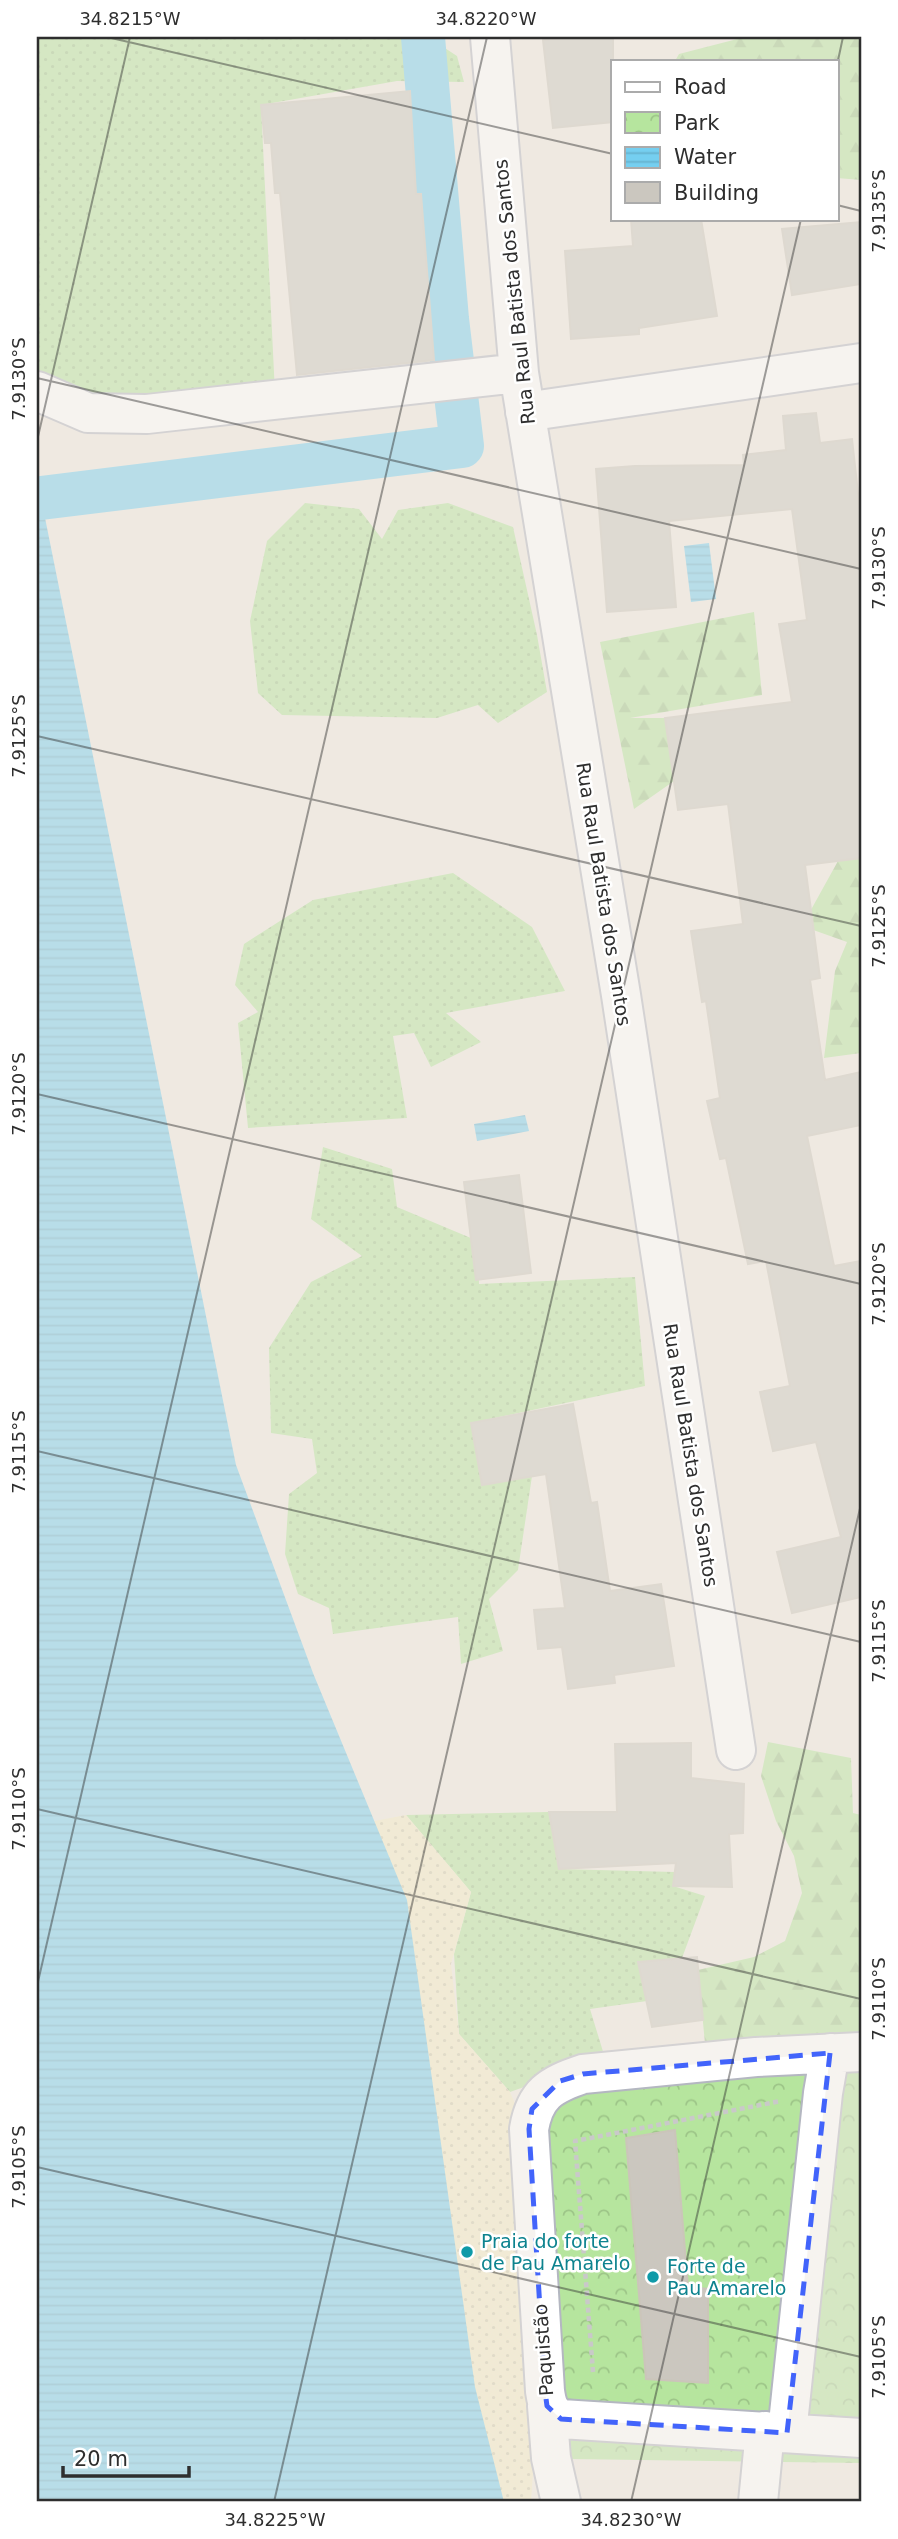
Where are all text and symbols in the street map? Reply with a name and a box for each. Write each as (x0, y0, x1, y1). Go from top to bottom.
text: 34.8215°W (79, 8, 181, 29)
text: 34.8220°W (435, 8, 537, 29)
legend (611, 60, 838, 220)
text: Road (674, 75, 727, 99)
text: Park (674, 111, 720, 135)
text: Water (674, 145, 736, 169)
street label: Rua Raul Batista dos Santos (489, 158, 539, 426)
text: 7.9135°S (868, 169, 889, 253)
text: Building (674, 181, 759, 205)
text: 7.9130°S (8, 337, 29, 421)
text: 7.9130°S (868, 526, 889, 610)
text: 7.9125°S (8, 694, 29, 778)
street label: Rua Raul Batista dos Santos (572, 761, 636, 1027)
text: 7.9125°S (868, 884, 889, 968)
text: 7.9120°S (8, 1052, 29, 1136)
text: 7.9120°S (868, 1242, 889, 1326)
street label: Rua Raul Batista dos Santos (659, 1322, 723, 1588)
text: 7.9115°S (8, 1410, 29, 1494)
text: 7.9115°S (868, 1599, 889, 1683)
text: 7.9110°S (8, 1767, 29, 1851)
text: 7.9110°S (868, 1957, 889, 2041)
text: 7.9105°S (8, 2125, 29, 2209)
place label: Praia do forte de Pau Amarelo (481, 2230, 630, 2274)
marker: Praia do forte de Pau Amarelo (459, 2244, 475, 2260)
place label: Forte de Pau Amarelo (667, 2255, 786, 2299)
marker: Forte de Pau Amarelo (645, 2269, 661, 2285)
street label: Paquistão (529, 2303, 557, 2397)
text: 7.9105°S (868, 2315, 889, 2399)
scale bar (63, 2434, 189, 2478)
text: 20 m (74, 2447, 128, 2471)
text: 34.8225°W (224, 2509, 326, 2530)
text: 34.8230°W (580, 2509, 682, 2530)

